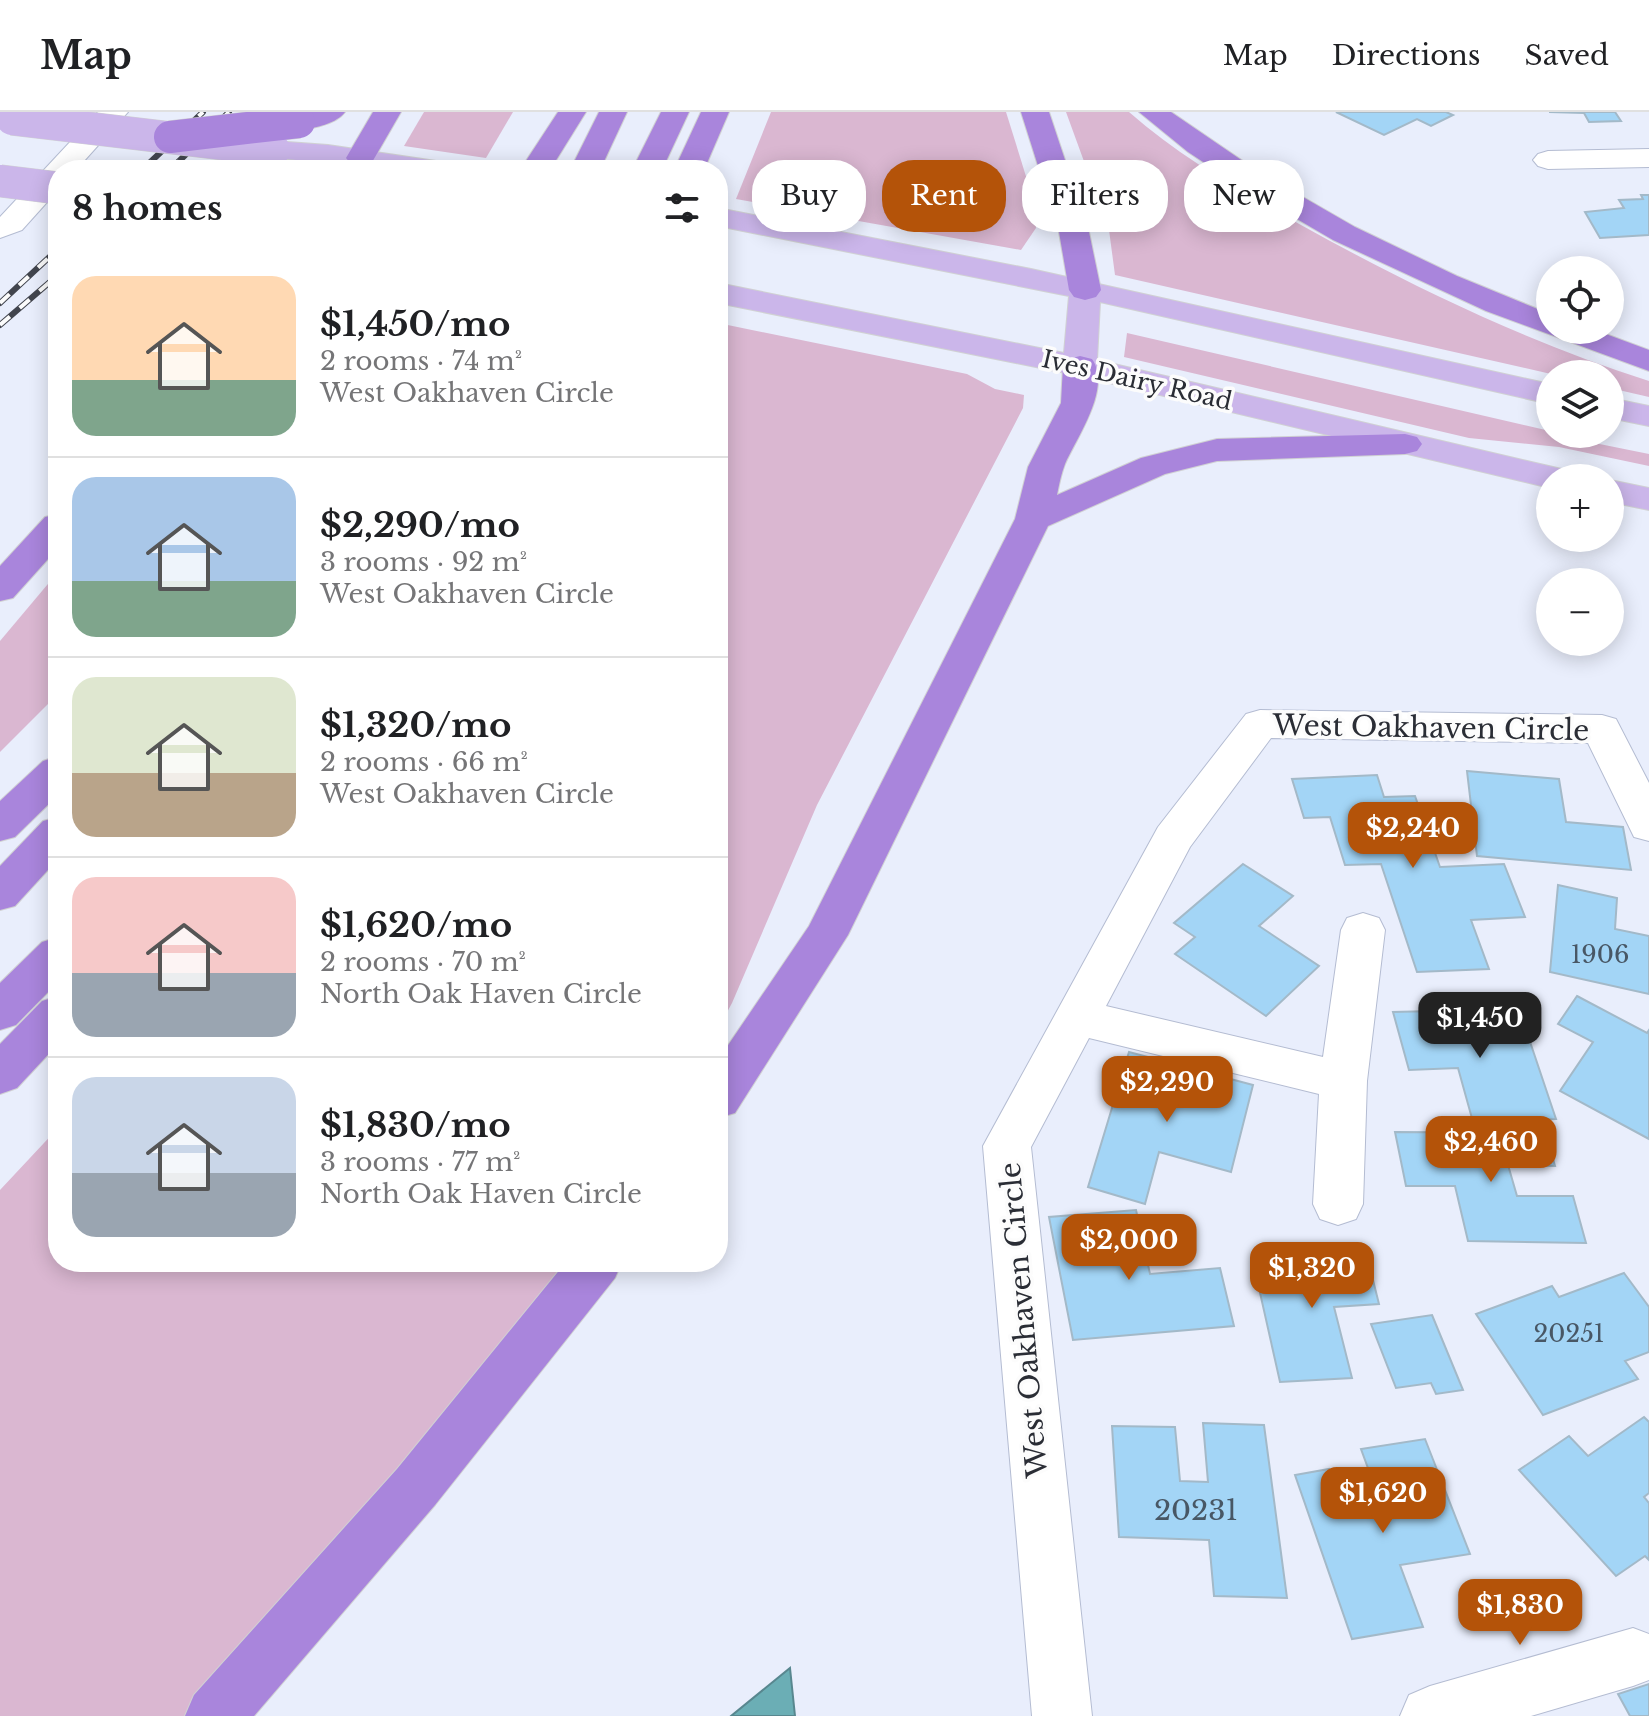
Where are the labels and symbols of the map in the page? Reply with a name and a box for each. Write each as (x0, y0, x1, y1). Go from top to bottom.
street label: Ives Dairy Road (1039, 344, 1235, 416)
street label: West Oakhaven Circle (1271, 708, 1590, 748)
pin: $2,240 (1348, 802, 1478, 870)
house number: 1906 (1571, 940, 1629, 969)
pin: $1,450 (1415, 992, 1545, 1060)
pin: $2,290 (1102, 1056, 1232, 1124)
pin: $2,460 (1426, 1116, 1556, 1184)
street label: West Oakhaven Circle (993, 1161, 1055, 1480)
pin: $2,000 (1064, 1214, 1194, 1282)
pin: $1,320 (1247, 1242, 1377, 1310)
house number: 20251 (1533, 1319, 1605, 1348)
pin: $1,620 (1318, 1467, 1448, 1535)
house number: 20231 (1154, 1493, 1238, 1528)
pin: $1,830 (1455, 1579, 1585, 1647)

